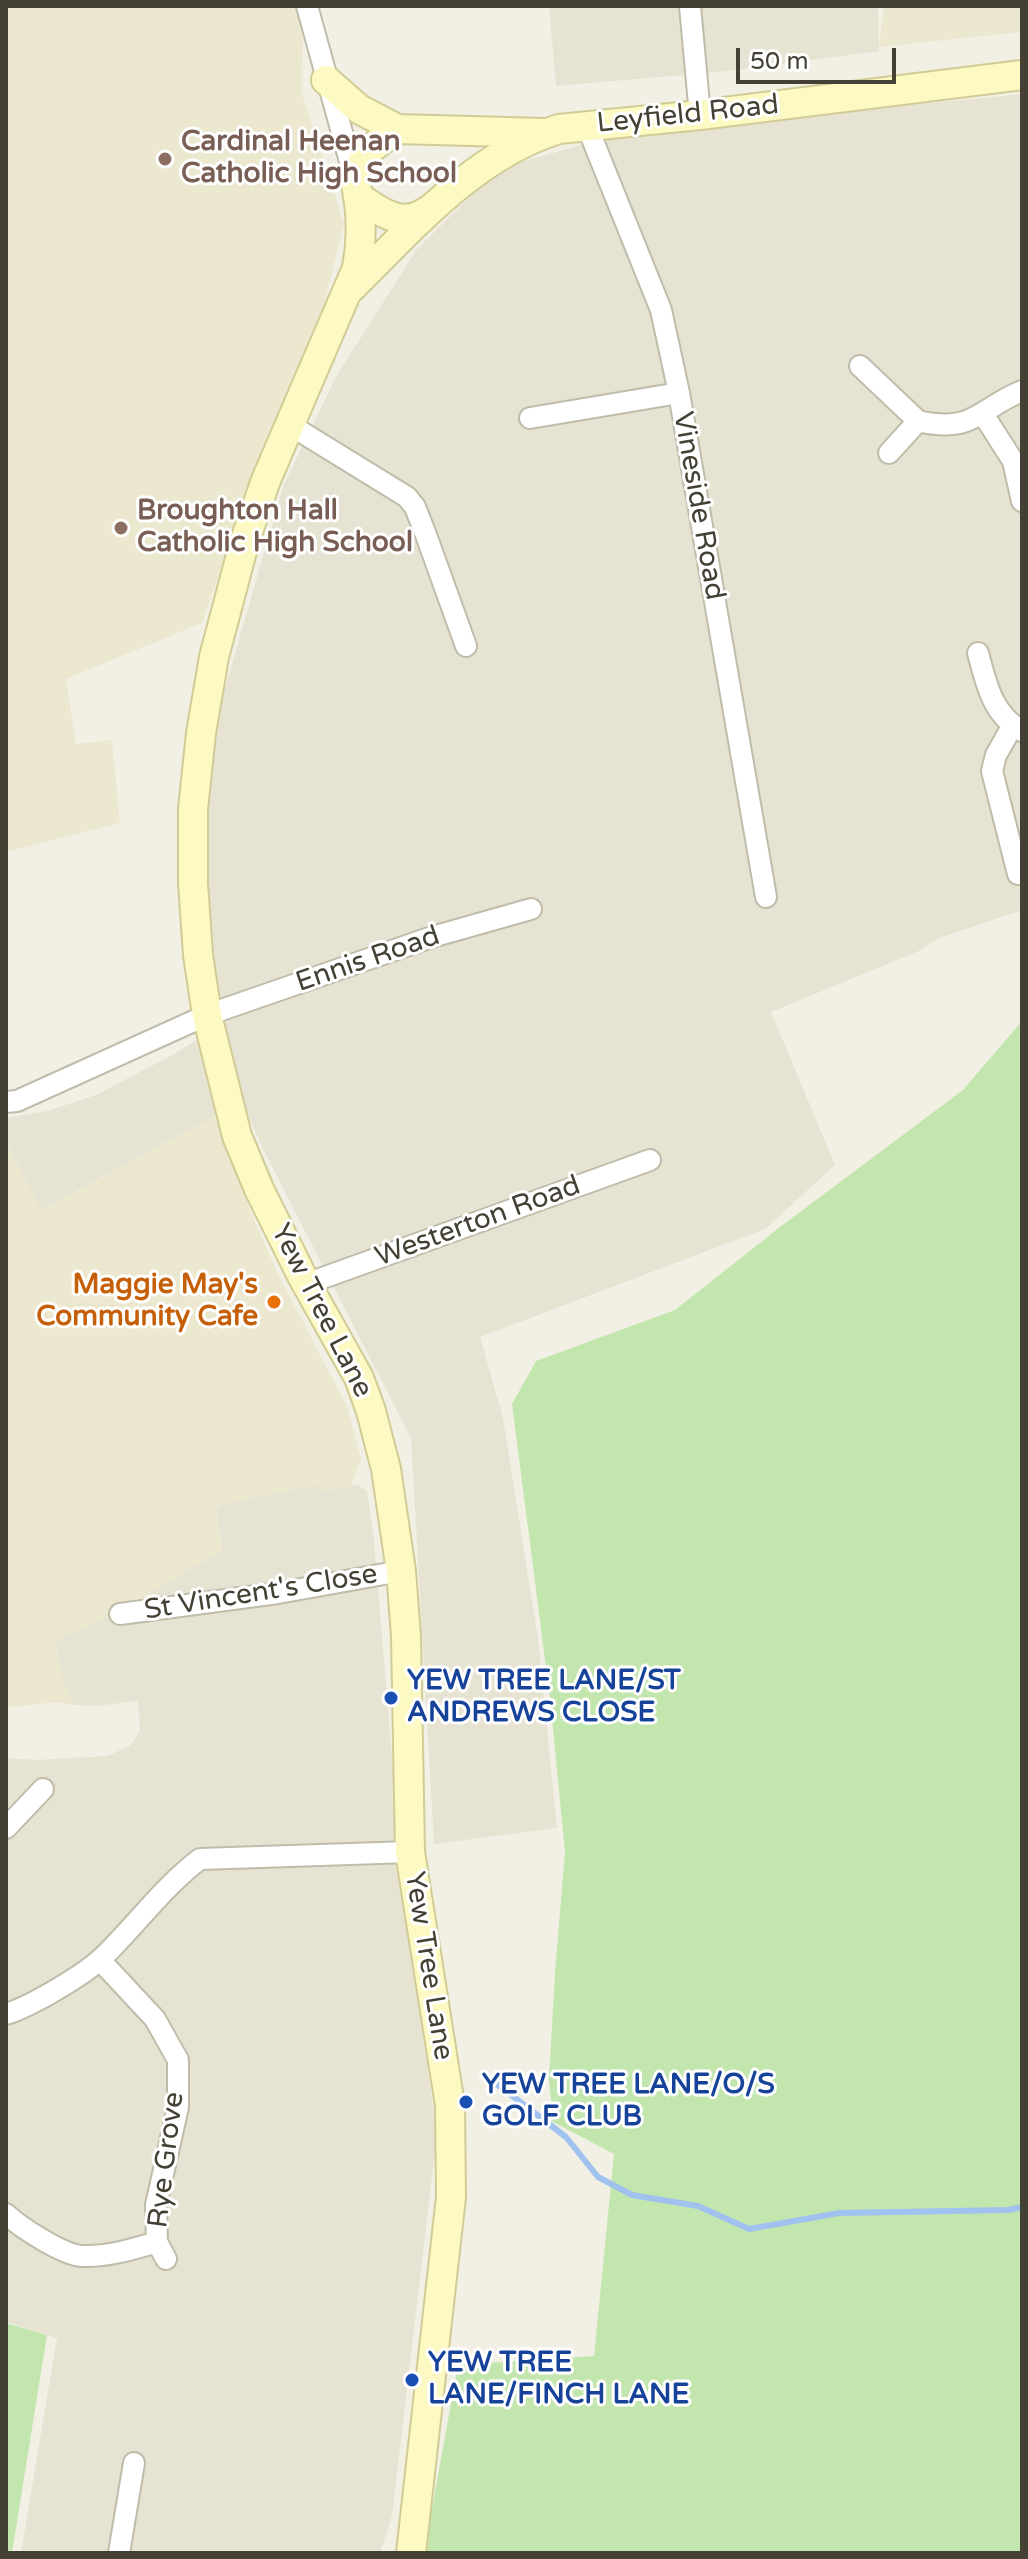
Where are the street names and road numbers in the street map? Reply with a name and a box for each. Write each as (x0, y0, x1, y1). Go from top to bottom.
street label: Leyfield Road (595, 89, 781, 141)
street label: Vineside Road (665, 409, 731, 603)
street label: Ennis Road (292, 920, 444, 1000)
street label: Westerton Road (371, 1169, 585, 1275)
street label: Yew Tree Lane (263, 1219, 379, 1403)
street label: St Vincent's Close (142, 1558, 380, 1628)
street label: Yew Tree Lane (397, 1869, 459, 2063)
street label: Rye Grove (142, 2090, 192, 2230)

